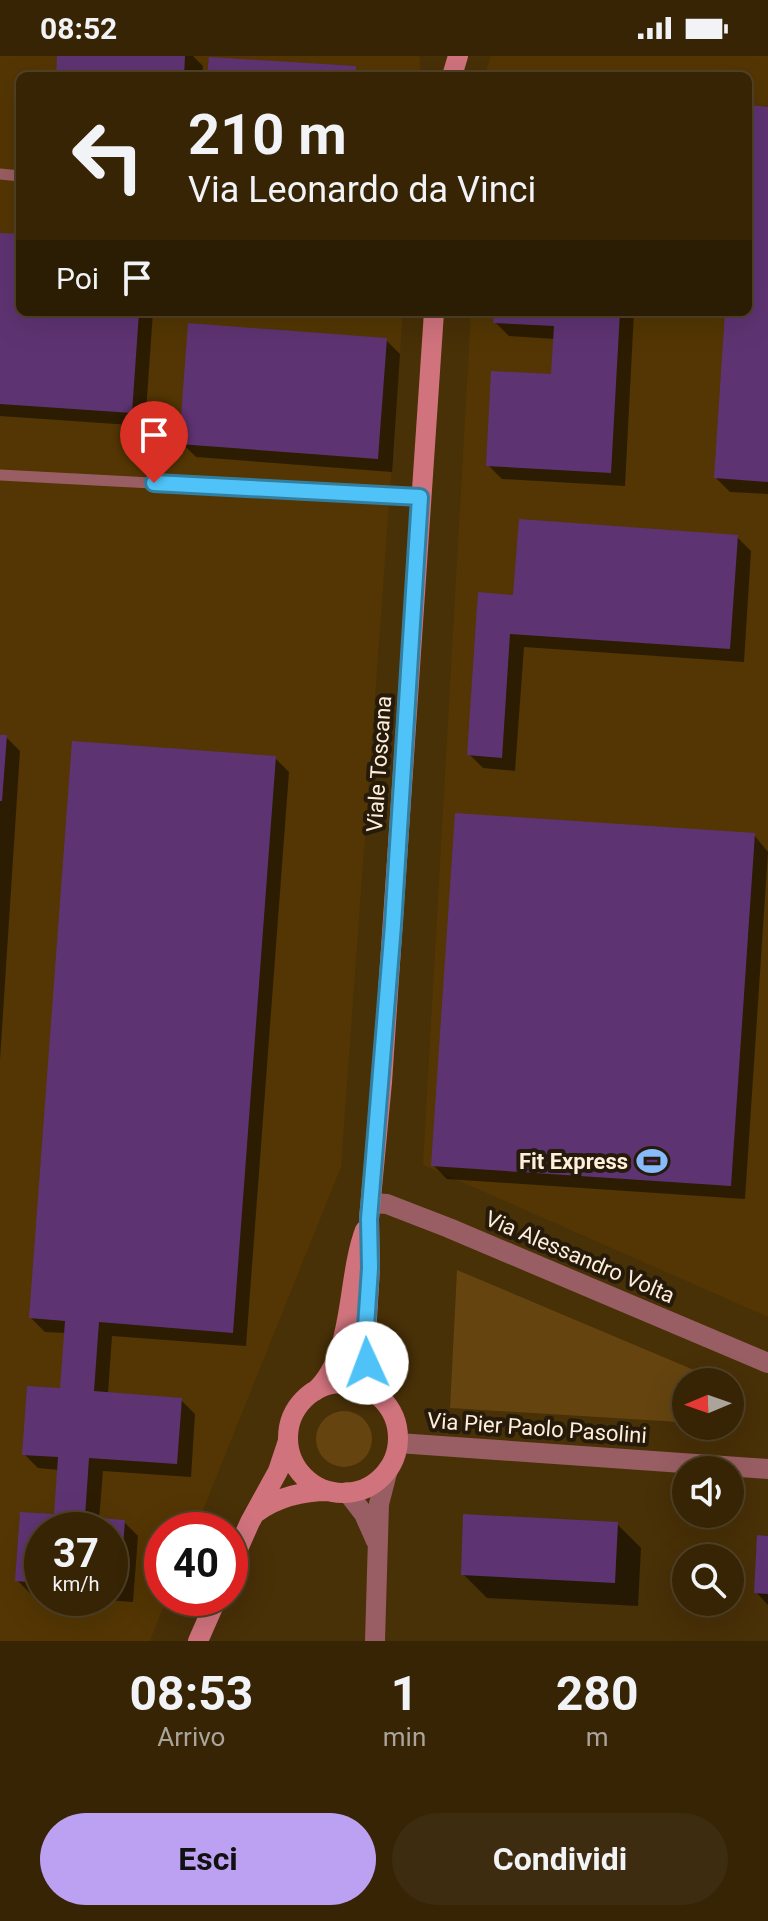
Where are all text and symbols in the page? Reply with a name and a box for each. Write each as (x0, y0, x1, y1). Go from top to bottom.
text: 08:52 (40, 11, 117, 46)
text: 210 m (188, 102, 347, 168)
icon: left (56, 104, 160, 208)
text: Via Leonardo da Vinci (188, 169, 536, 211)
icon: arrive (115, 256, 159, 300)
text: Poi (56, 261, 99, 296)
pin (120, 401, 188, 483)
icon: arrive (132, 413, 176, 457)
street label: Viale Toscana (362, 695, 396, 833)
sports icon: Fit Express (635, 1144, 669, 1178)
place label: Fit Express (519, 1149, 628, 1174)
street label: Via Alessandro Volta (482, 1206, 678, 1308)
position arrow (325, 1321, 409, 1405)
north arrow (672, 1368, 744, 1440)
map controls (672, 1368, 744, 1616)
street label: Via Pier Paolo Pasolini (426, 1408, 648, 1448)
button: sound (672, 1456, 744, 1528)
speed limit sign: 40 (144, 1512, 248, 1616)
text: 37 (53, 1530, 99, 1577)
button: search (672, 1544, 744, 1616)
text: km/h (53, 1572, 99, 1596)
text: 08:53 (130, 1665, 253, 1722)
text: 1 (391, 1665, 418, 1722)
text: 280 (556, 1665, 638, 1722)
text: Arrivo (157, 1722, 225, 1752)
text: min (383, 1722, 426, 1752)
text: m (586, 1722, 609, 1752)
button: Esci (40, 1813, 376, 1905)
button: Condividi (392, 1813, 728, 1905)

